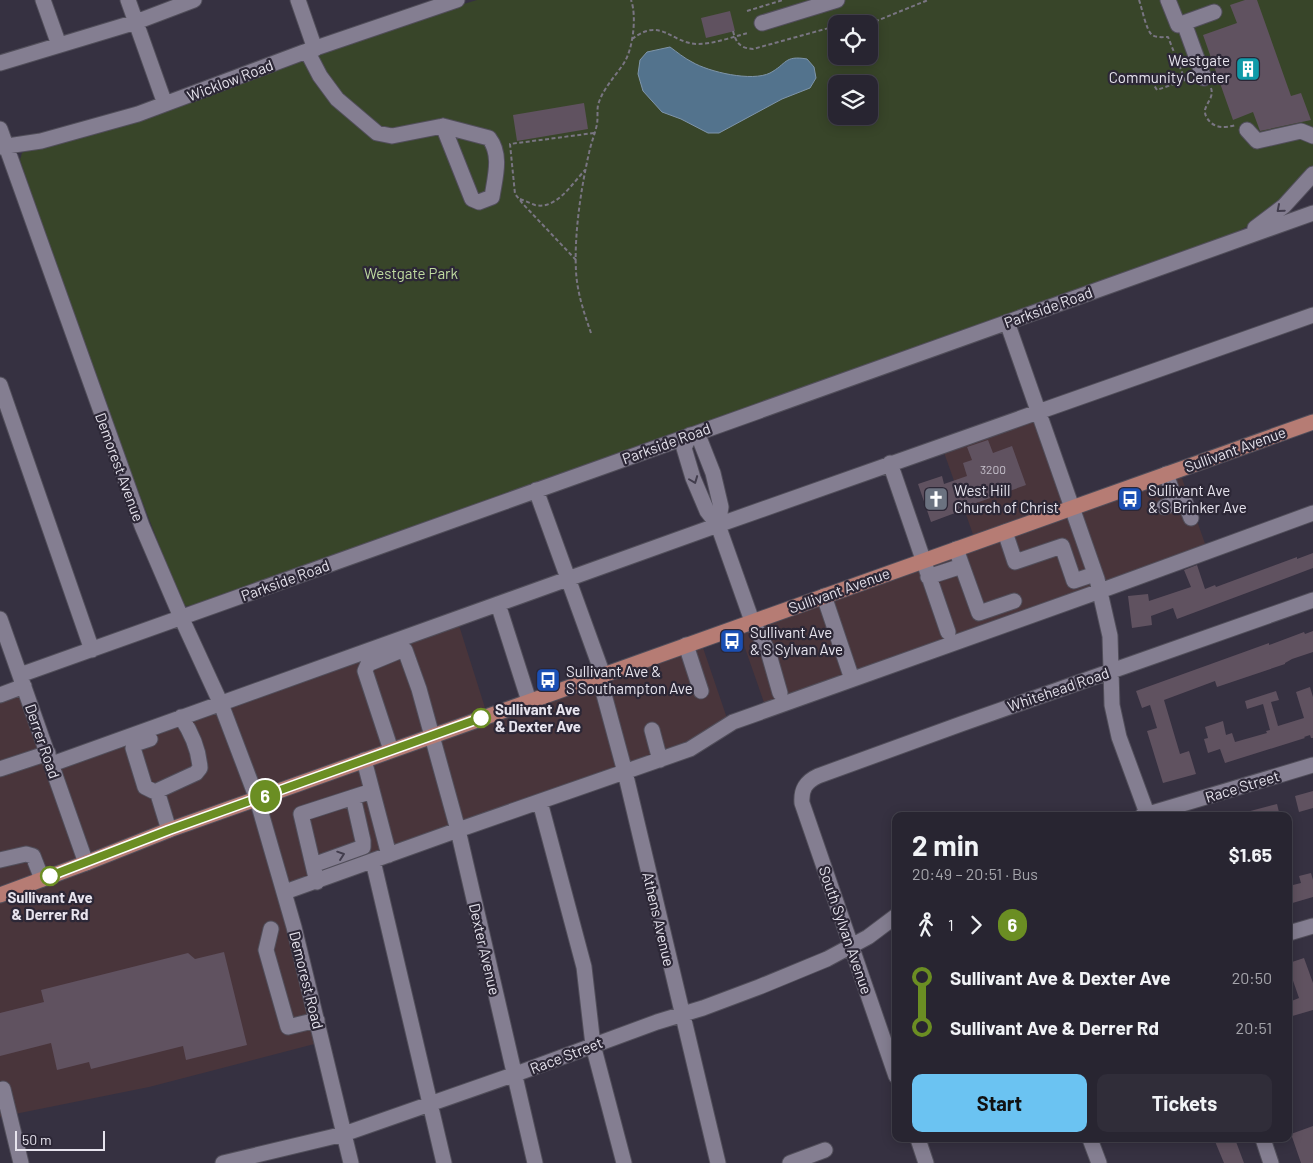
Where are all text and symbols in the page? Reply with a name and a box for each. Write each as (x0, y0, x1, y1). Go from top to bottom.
map controls (828, 15, 878, 125)
button: locate (828, 15, 878, 65)
place label: Westgate Community Center (1109, 51, 1231, 86)
street label: Wicklow Road (184, 55, 276, 105)
building icon: Westgate Community Center (1235, 56, 1261, 82)
button: layers (828, 75, 878, 125)
one-way arrow (1276, 204, 1285, 213)
park label: Westgate Park (364, 264, 459, 282)
street label: Parkside Road (1001, 283, 1095, 331)
street label: Demorest Avenue (92, 410, 148, 524)
street label: Parkside Road (619, 419, 713, 467)
street label: Sullivant Avenue (1182, 422, 1288, 476)
house number: 3200 (980, 462, 1006, 476)
one-way arrow (688, 475, 698, 484)
place label: West Hill Church of Christ (954, 481, 1059, 516)
place label: Sullivant Ave & S Brinker Ave (1148, 481, 1247, 516)
church icon: West Hill Church of Christ (923, 486, 949, 512)
bus stop icon: Sullivant Ave & S Brinker Ave (1117, 486, 1143, 512)
street label: Parkside Road (238, 556, 332, 604)
street label: Sullivant Avenue (786, 563, 892, 617)
place label: Sullivant Ave & S Sylvan Ave (750, 623, 843, 658)
bus stop icon: Sullivant Ave & S Sylvan Ave (719, 628, 745, 654)
place label: Sullivant Ave & S Southampton Ave (566, 662, 693, 697)
street label: Whitehead Road (1005, 663, 1111, 715)
bus stop icon: Sullivant Ave & S Southampton Ave (535, 667, 561, 693)
place label: Sullivant Ave & Dexter Ave (495, 700, 581, 735)
street label: Derrer Road (22, 701, 64, 781)
marker: Sullivant Ave & Dexter Ave (471, 708, 491, 728)
street label: Race Street (1203, 766, 1281, 806)
line badge: 6 (249, 780, 281, 812)
text: 6 (260, 785, 270, 807)
text: 2 min (912, 828, 979, 862)
text: $1.65 (1229, 843, 1272, 866)
one-way arrow (337, 851, 345, 861)
street label: South Sylvan Avenue (816, 864, 876, 996)
text: 20:49 – 20:51 · Bus (912, 864, 1038, 883)
marker: Sullivant Ave & Derrer Rd (40, 866, 60, 886)
street label: Athens Avenue (639, 870, 679, 968)
place label: Sullivant Ave & Derrer Rd (7, 888, 93, 923)
street label: Dexter Avenue (466, 901, 504, 997)
icon: walk (912, 911, 940, 939)
icon: forward (962, 911, 990, 939)
text: 6 (1008, 914, 1017, 936)
text: 1 (948, 915, 954, 934)
street label: Demorest Road (286, 929, 328, 1031)
text: Sullivant Ave & Dexter Ave (950, 966, 1171, 989)
text: 20:50 (1232, 968, 1272, 987)
text: Sullivant Ave & Derrer Rd (950, 1016, 1159, 1039)
text: 20:51 (1236, 1018, 1272, 1037)
street label: Race Street (527, 1033, 605, 1077)
button: Start (912, 1074, 1087, 1132)
button: Tickets (1097, 1074, 1272, 1132)
scale bar (15, 1128, 105, 1151)
text: 50 m (22, 1131, 51, 1148)

